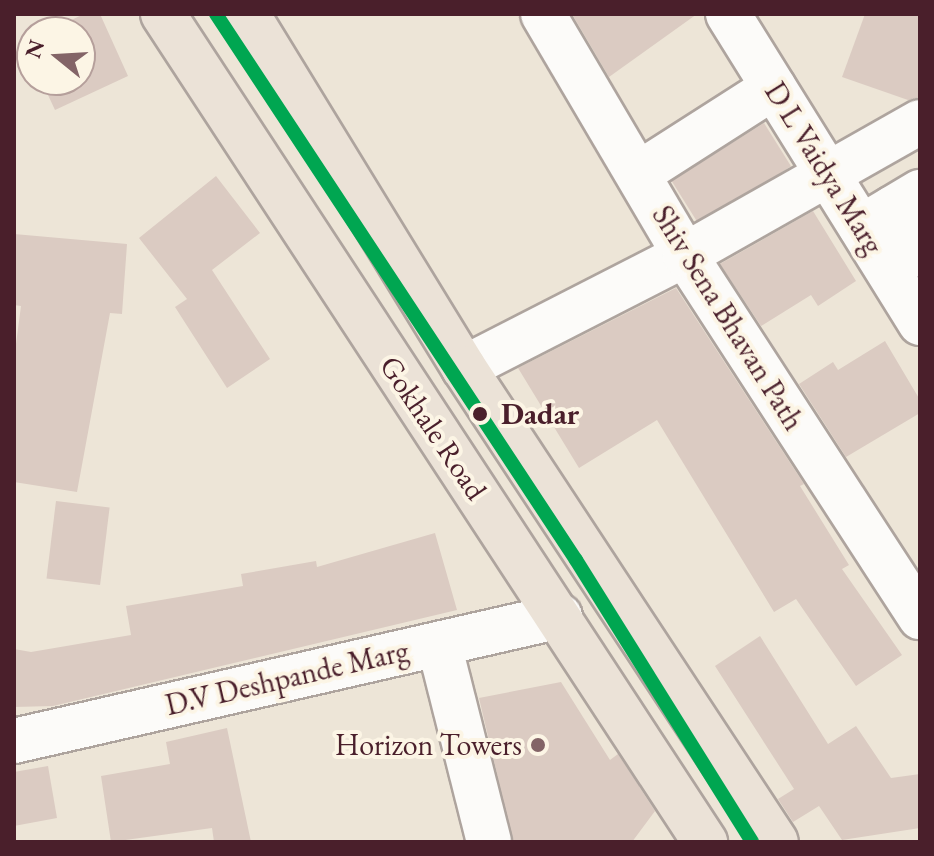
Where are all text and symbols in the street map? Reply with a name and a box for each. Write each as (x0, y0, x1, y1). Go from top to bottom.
north arrow (16, 16, 96, 96)
text: N (18, 36, 51, 62)
street label: D L Vaidya Marg (757, 75, 891, 261)
street label: Shiv Sena Bhavan Path (644, 199, 812, 437)
street label: Gokhale Road (372, 349, 494, 507)
place label: Dadar (501, 396, 579, 432)
marker: Dadar (466, 400, 494, 428)
street label: D.V Deshpande Marg (162, 633, 412, 723)
place label: Horizon Towers (335, 727, 522, 763)
marker: Horizon Towers (529, 736, 547, 754)

